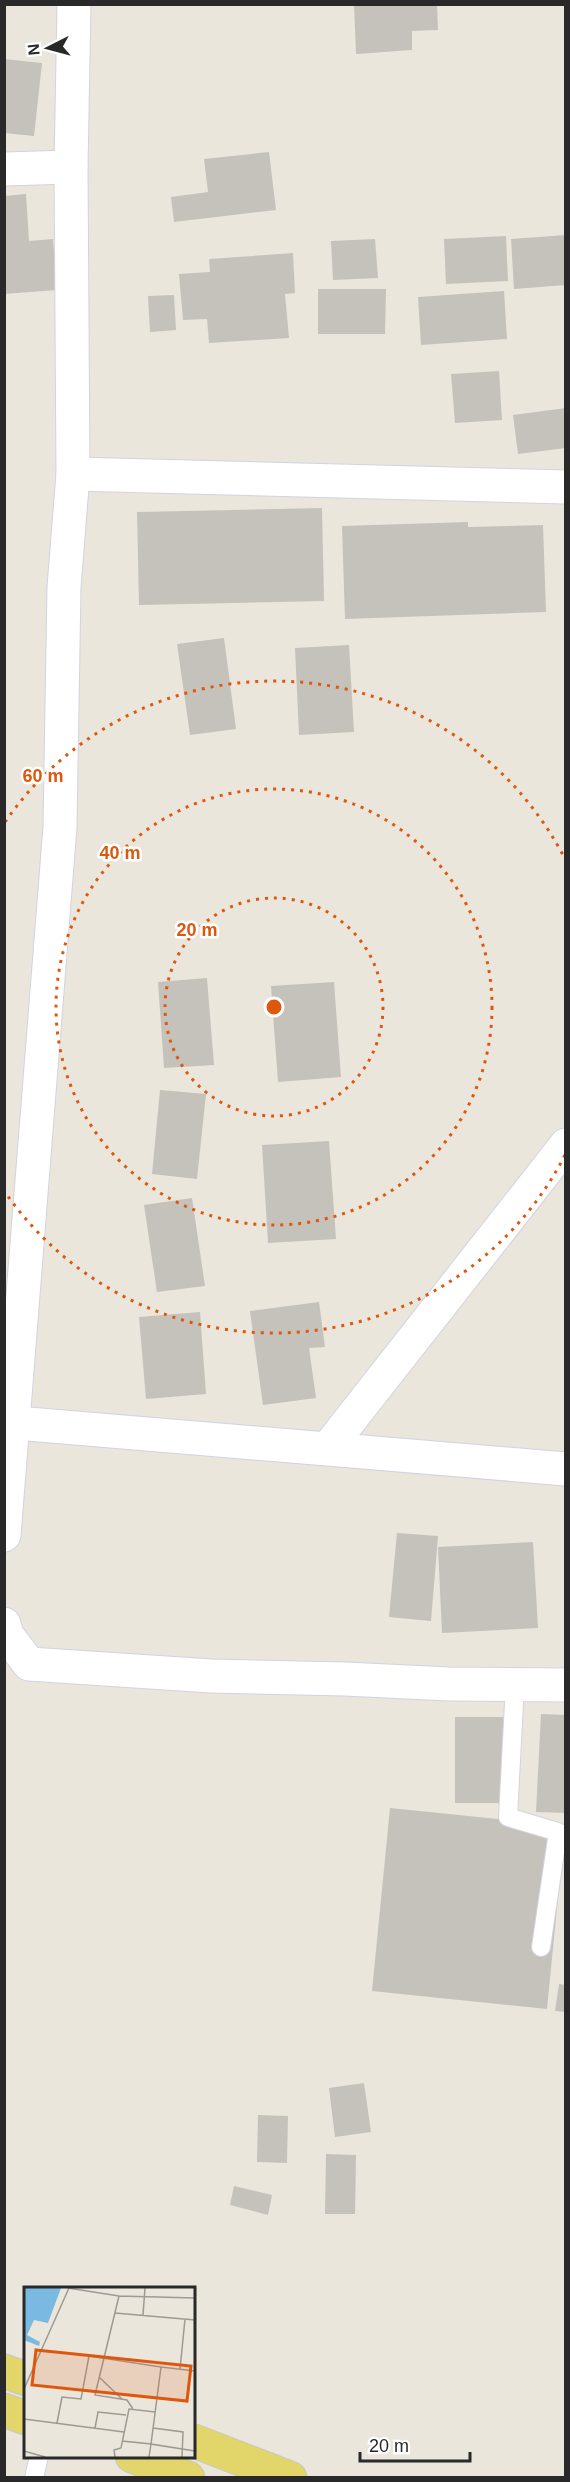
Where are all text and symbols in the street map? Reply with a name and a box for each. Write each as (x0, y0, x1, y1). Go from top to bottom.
north arrow (18, 18, 78, 78)
text: N (25, 43, 43, 56)
text: 60 m (22, 766, 64, 786)
text: 40 m (99, 843, 141, 863)
text: 20 m (176, 920, 218, 940)
centre of rings (264, 997, 284, 1017)
inset map (24, 2287, 195, 2458)
scale bar (360, 2425, 470, 2463)
text: 20 m (369, 2436, 409, 2456)

